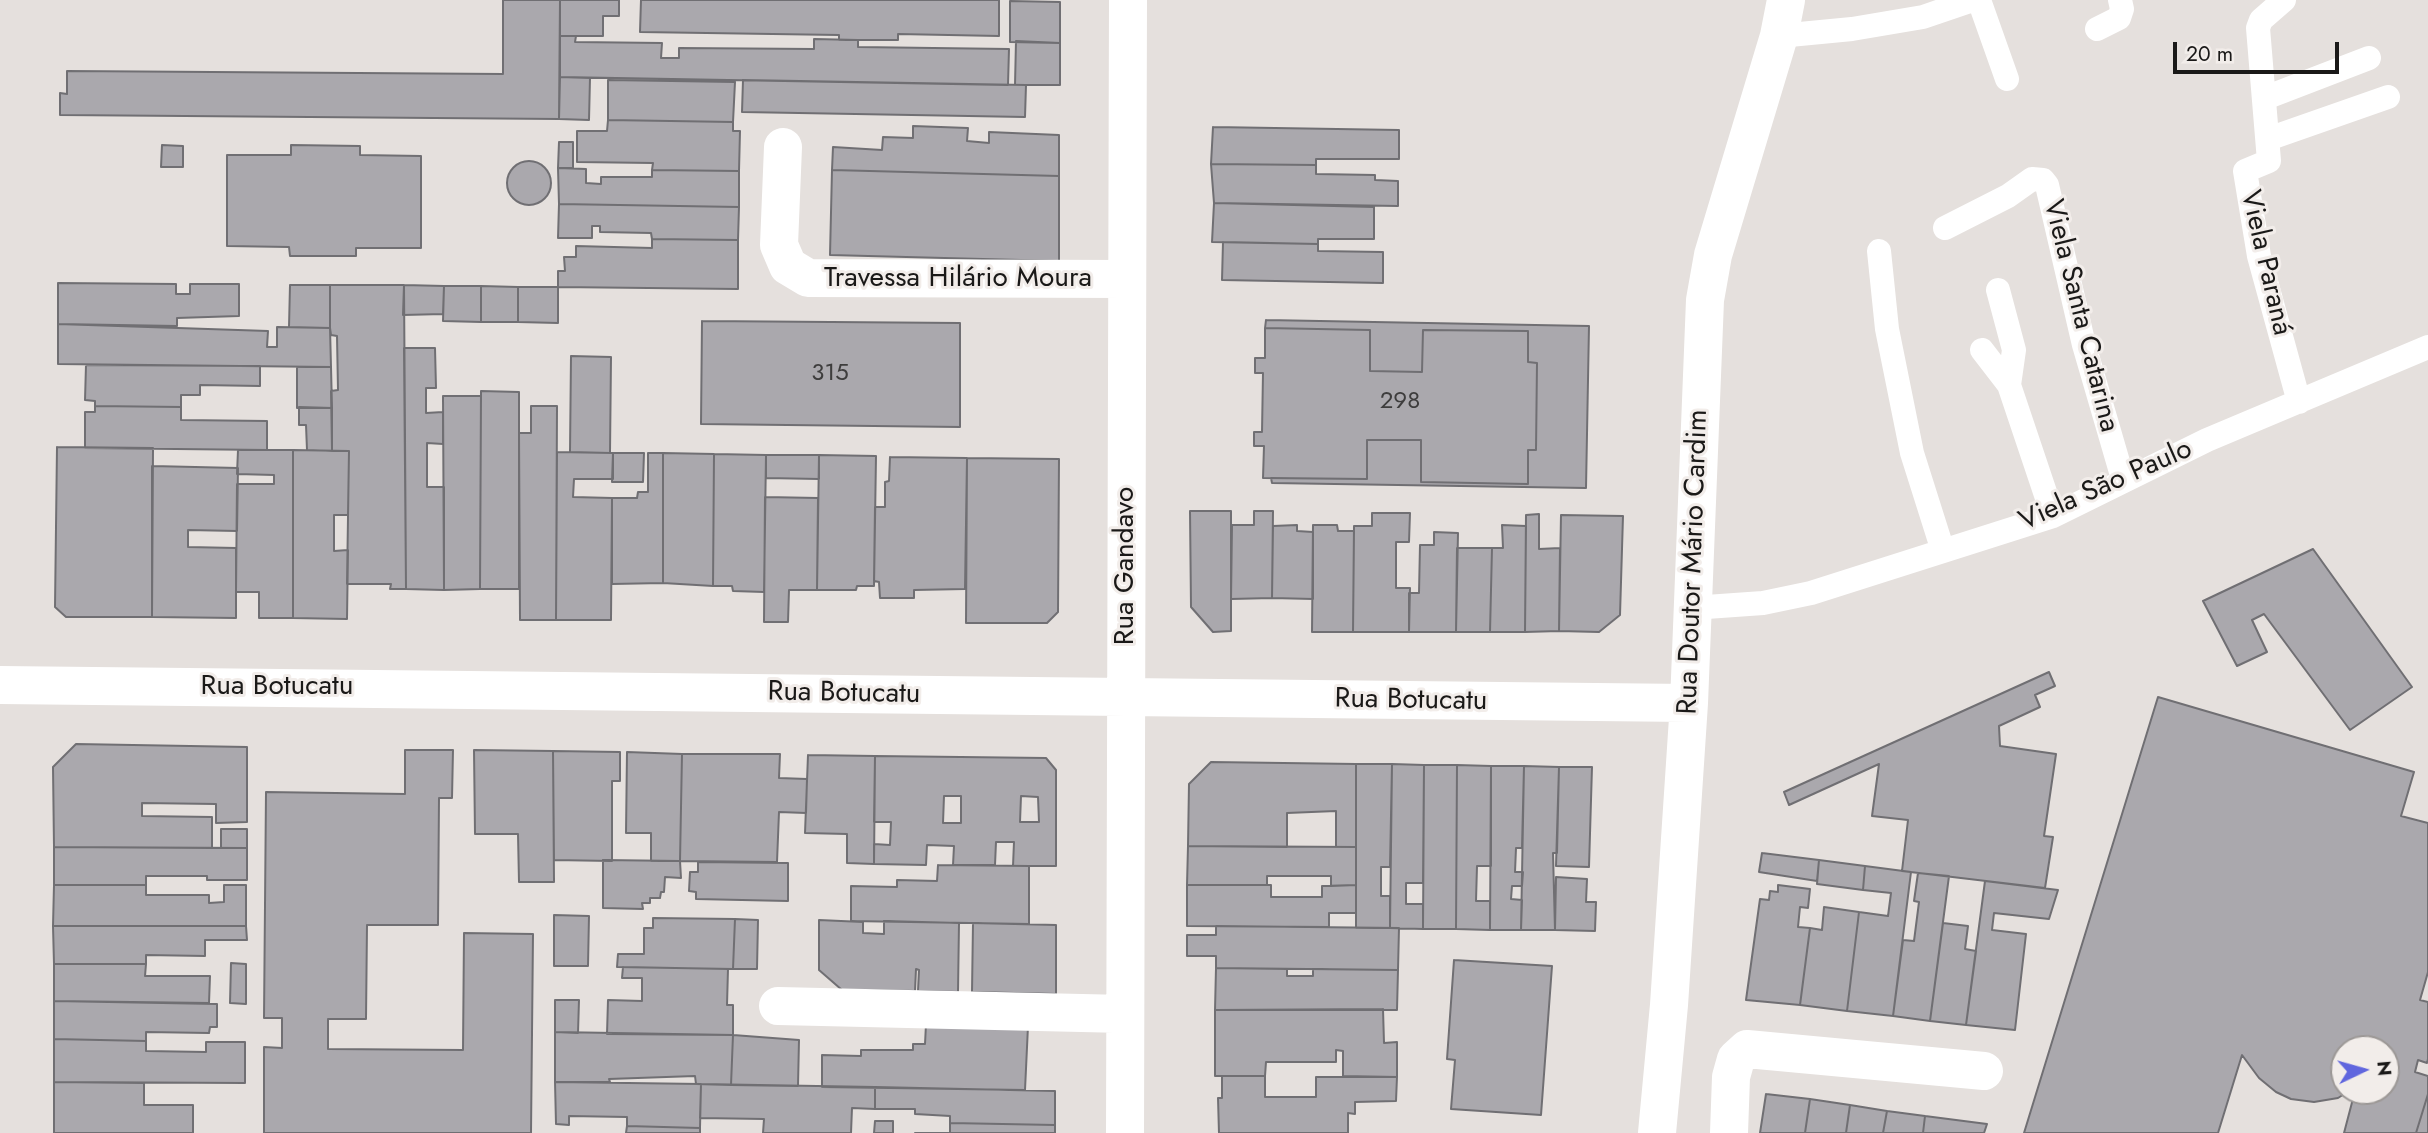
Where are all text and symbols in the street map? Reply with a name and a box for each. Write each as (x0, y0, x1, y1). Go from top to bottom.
scale bar (2176, 28, 2342, 72)
text: 20 m (2186, 39, 2233, 69)
street label: Viela Paraná (2232, 187, 2298, 339)
street label: Viela Santa Catarina (2035, 196, 2125, 436)
street label: Travessa Hilário Moura (824, 262, 1092, 296)
house number: 315 (811, 360, 849, 388)
house number: 298 (1380, 388, 1420, 416)
street label: Rua Doutor Mário Cardim (1672, 409, 1716, 715)
street label: Viela São Paulo (2014, 433, 2198, 539)
street label: Rua Gandavo (1109, 487, 1143, 645)
street label: Rua Botucatu (201, 670, 353, 704)
street label: Rua Botucatu (767, 676, 921, 712)
street label: Rua Botucatu (1334, 683, 1488, 719)
north arrow (2330, 1035, 2400, 1105)
text: N (2370, 1060, 2399, 1077)

